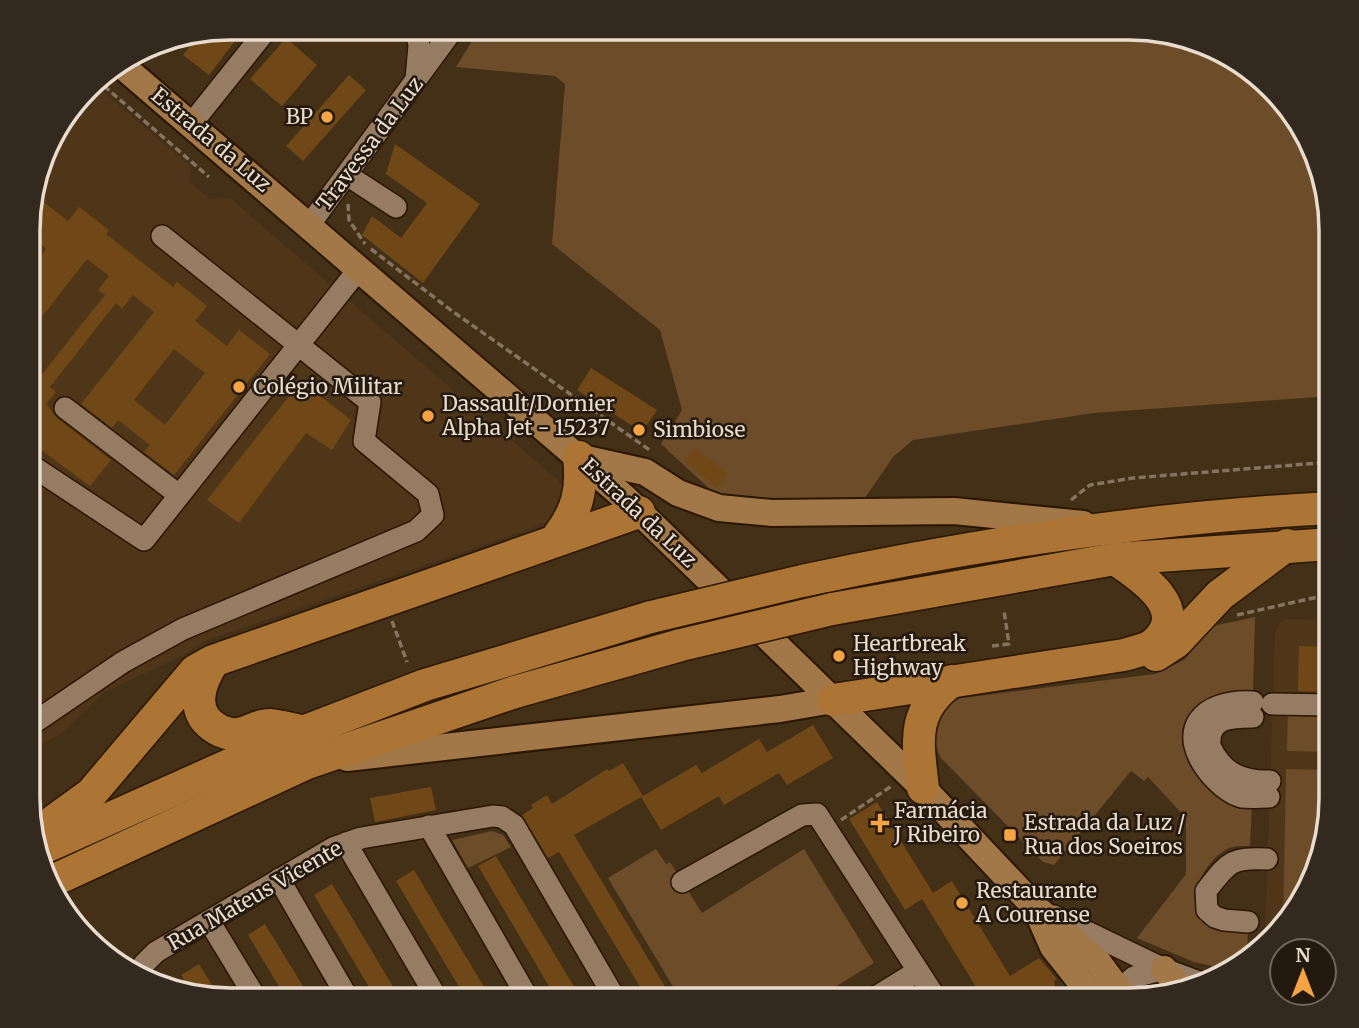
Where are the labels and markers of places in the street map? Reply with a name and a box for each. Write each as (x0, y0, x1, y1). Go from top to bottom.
place label: BP (286, 103, 313, 130)
marker: BP (319, 109, 335, 125)
place label: Colégio Militar (253, 373, 403, 400)
marker: Colégio Militar (231, 379, 247, 395)
place label: Dassault/Dornier Alpha Jet - 15237 (441, 390, 615, 441)
marker: Dassault/Dornier Alpha Jet - 15237 (420, 408, 436, 424)
place label: Simbiose (653, 416, 745, 443)
marker: Simbiose (631, 422, 647, 438)
place label: Heartbreak Highway (853, 630, 967, 681)
marker: Heartbreak Highway (831, 648, 847, 664)
place label: Farmácia J Ribeiro (893, 797, 987, 848)
place label: Estrada da Luz / Rua dos Soeiros (1024, 809, 1185, 860)
marker: Farmácia J Ribeiro (872, 815, 888, 831)
marker: Estrada da Luz / Rua dos Soeiros (1002, 827, 1018, 843)
place label: Restaurante A Courense (975, 877, 1097, 928)
marker: Restaurante A Courense (954, 895, 970, 911)

